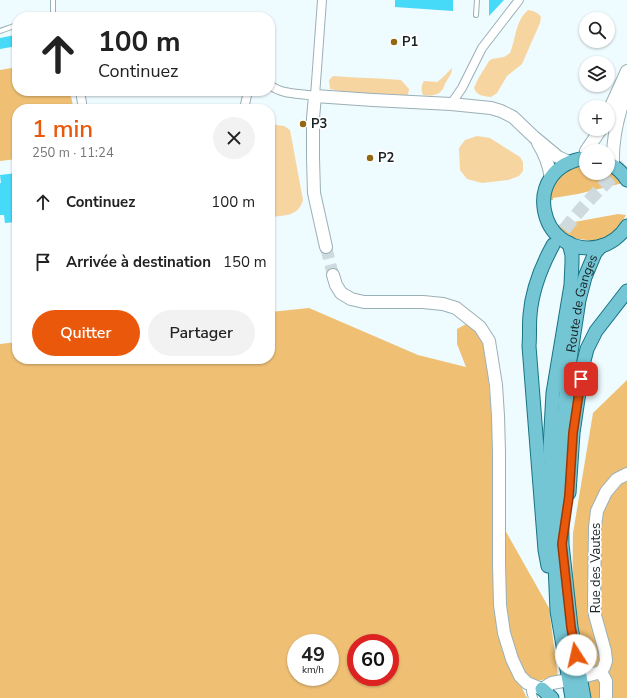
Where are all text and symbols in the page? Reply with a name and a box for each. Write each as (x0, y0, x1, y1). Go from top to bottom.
map controls (579, 12, 615, 180)
button: search (579, 12, 615, 48)
text: 100 m (98, 23, 181, 61)
icon: ahead (32, 28, 84, 80)
place label: P1 (402, 33, 418, 51)
marker: P1 (389, 37, 399, 47)
button: layers (579, 56, 615, 92)
text: Continuez (98, 59, 178, 83)
button: + (579, 100, 615, 136)
text: 1 min (32, 113, 93, 145)
place label: P3 (311, 115, 327, 133)
button: close (213, 117, 255, 159)
marker: P3 (298, 119, 308, 129)
text: 250 m · 11:24 (32, 144, 114, 162)
button: − (579, 144, 615, 180)
place label: P2 (378, 149, 394, 167)
marker: P2 (365, 153, 375, 163)
icon: ahead (32, 191, 54, 213)
text: Continuez (66, 192, 135, 212)
text: 100 m (211, 192, 255, 212)
icon: arrive (32, 251, 54, 273)
text: Arrivée à destination (66, 252, 211, 272)
text: 150 m (223, 252, 267, 272)
street label: Route de Ganges (562, 252, 602, 354)
button: Quitter (32, 310, 140, 356)
button: Partager (148, 310, 255, 356)
pin (564, 362, 598, 396)
icon: arrive (570, 368, 592, 390)
street label: Rue des Vautes (587, 523, 605, 613)
speed limit sign: 60 (347, 634, 399, 686)
position arrow (555, 634, 597, 676)
text: 49 (301, 641, 325, 668)
text: km/h (302, 663, 324, 677)

